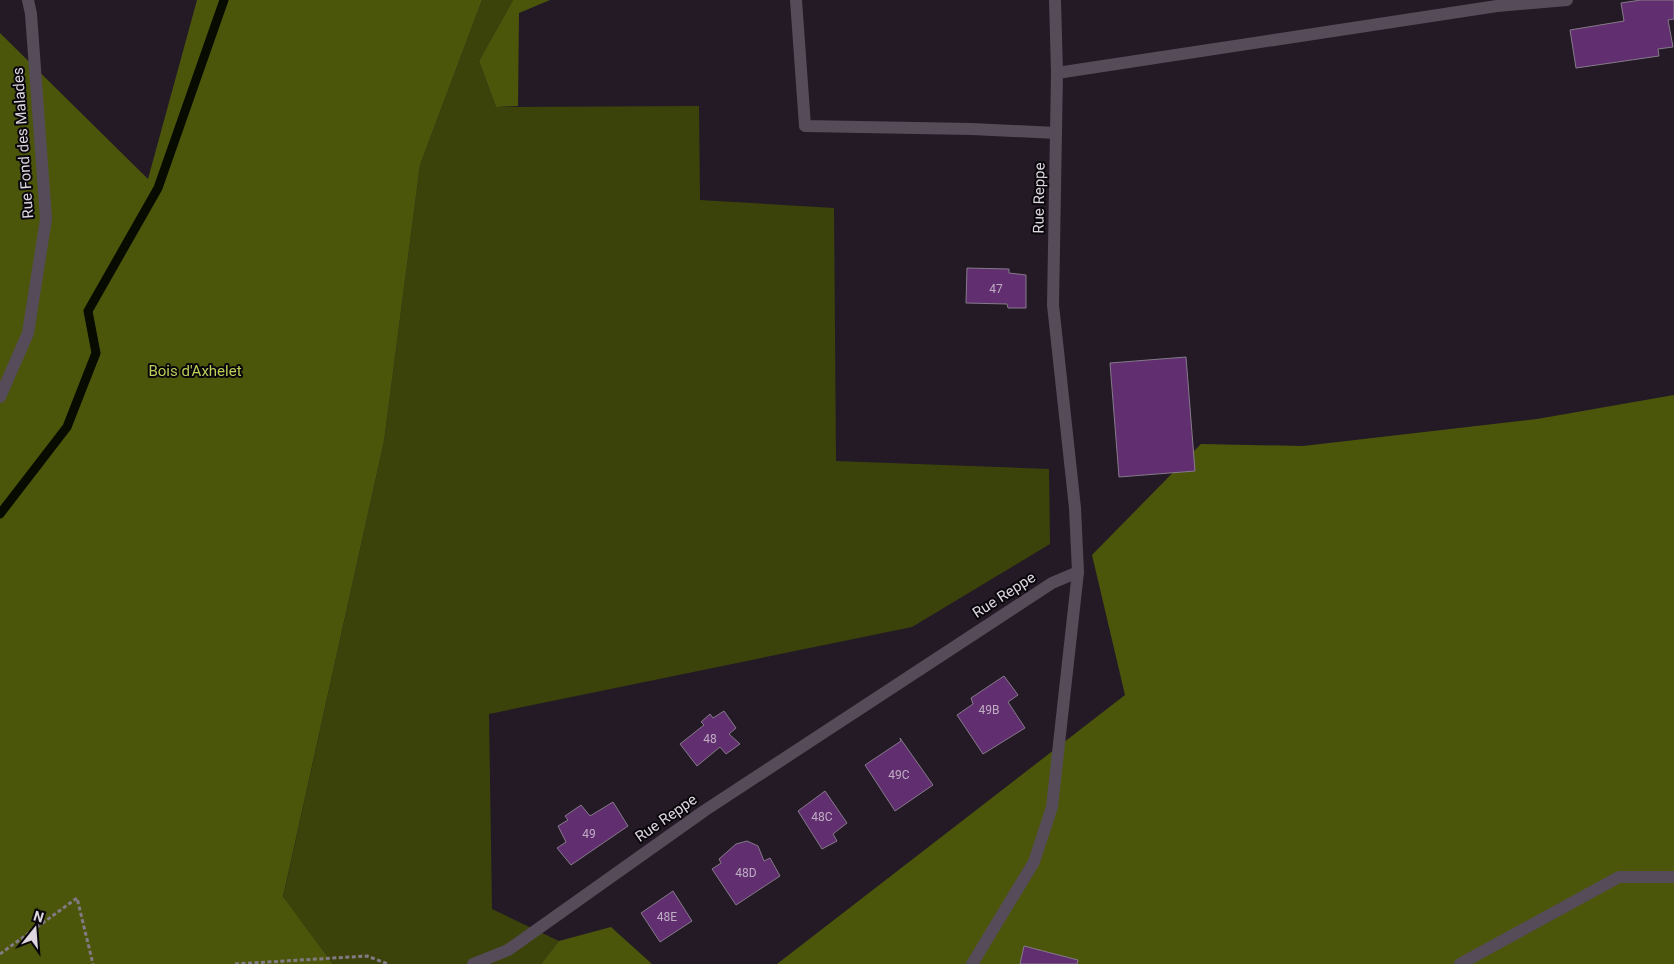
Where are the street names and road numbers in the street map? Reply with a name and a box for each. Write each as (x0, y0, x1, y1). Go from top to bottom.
street label: Rue Fond des Malades (9, 67, 37, 219)
street label: Rue Reppe (1029, 162, 1049, 234)
street label: Rue Reppe (969, 568, 1039, 622)
street label: Rue Reppe (632, 790, 700, 846)

